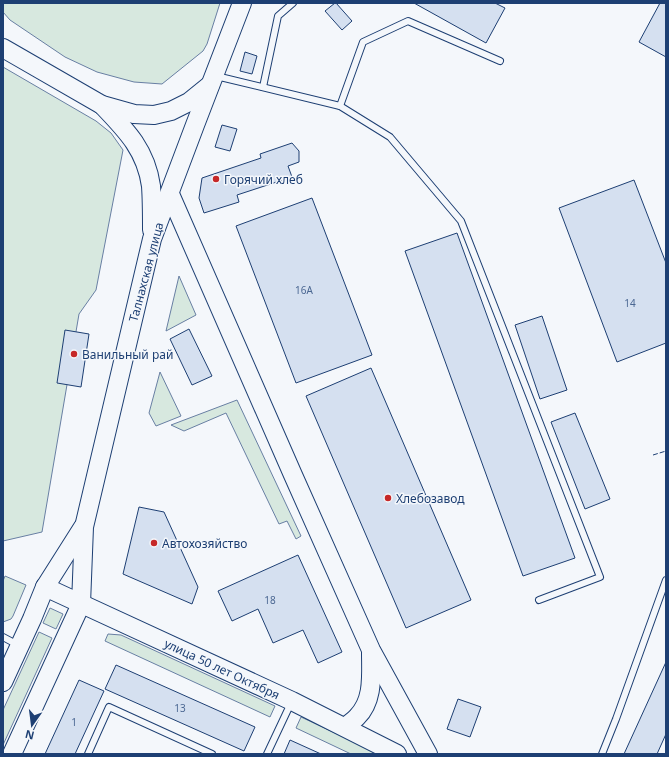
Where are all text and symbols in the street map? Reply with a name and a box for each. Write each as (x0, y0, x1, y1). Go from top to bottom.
place label: Горячий хлеб (224, 171, 303, 188)
marker: Горячий хлеб (211, 174, 221, 184)
street label: Талнахская улица (125, 220, 167, 324)
house number: 16А (295, 283, 314, 297)
house number: 14 (624, 296, 636, 310)
place label: Ванильный рай (82, 346, 173, 363)
marker: Ванильный рай (69, 349, 79, 359)
place label: Хлебозавод (396, 490, 465, 507)
marker: Хлебозавод (383, 493, 393, 503)
place label: Автохозяйство (162, 535, 247, 552)
marker: Автохозяйство (149, 538, 159, 548)
house number: 18 (264, 593, 276, 607)
street label: улица 50 лет Октября (162, 635, 282, 703)
house number: 13 (174, 701, 186, 715)
north arrow (12, 705, 52, 745)
house number: 1 (71, 715, 77, 729)
text: N (23, 727, 36, 744)

